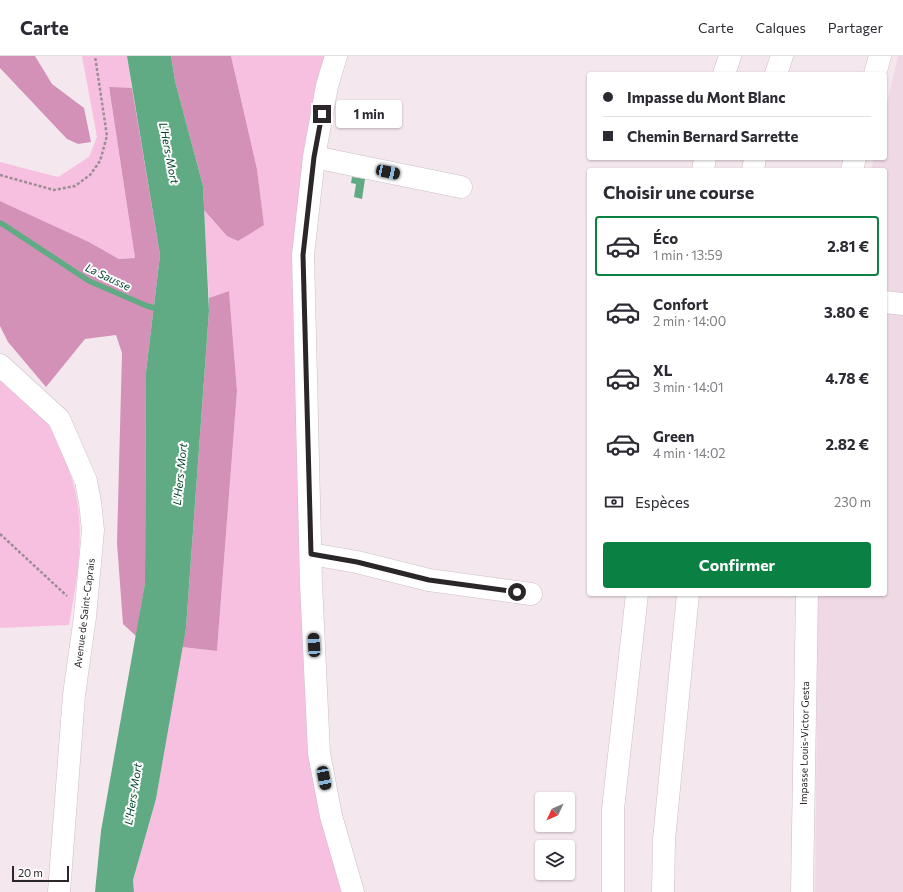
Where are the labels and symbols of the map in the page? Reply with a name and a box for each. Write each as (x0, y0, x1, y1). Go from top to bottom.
callout: 1 min (336, 100, 402, 128)
route end (313, 105, 331, 123)
water label: L'Hers-Mort (157, 121, 182, 185)
car (375, 164, 401, 180)
water label: La Sausse (84, 260, 133, 293)
water label: L'Hers-Mort (170, 442, 189, 506)
street label: Avenue de Saint-Caprais (71, 557, 97, 668)
route start (508, 583, 526, 601)
car (307, 633, 321, 657)
street label: Impasse Louis-Victor Gesta (797, 681, 811, 805)
water label: L'Hers-Mort (121, 762, 144, 826)
car (316, 765, 332, 791)
north arrow (535, 792, 575, 832)
scale bar (12, 864, 69, 883)

